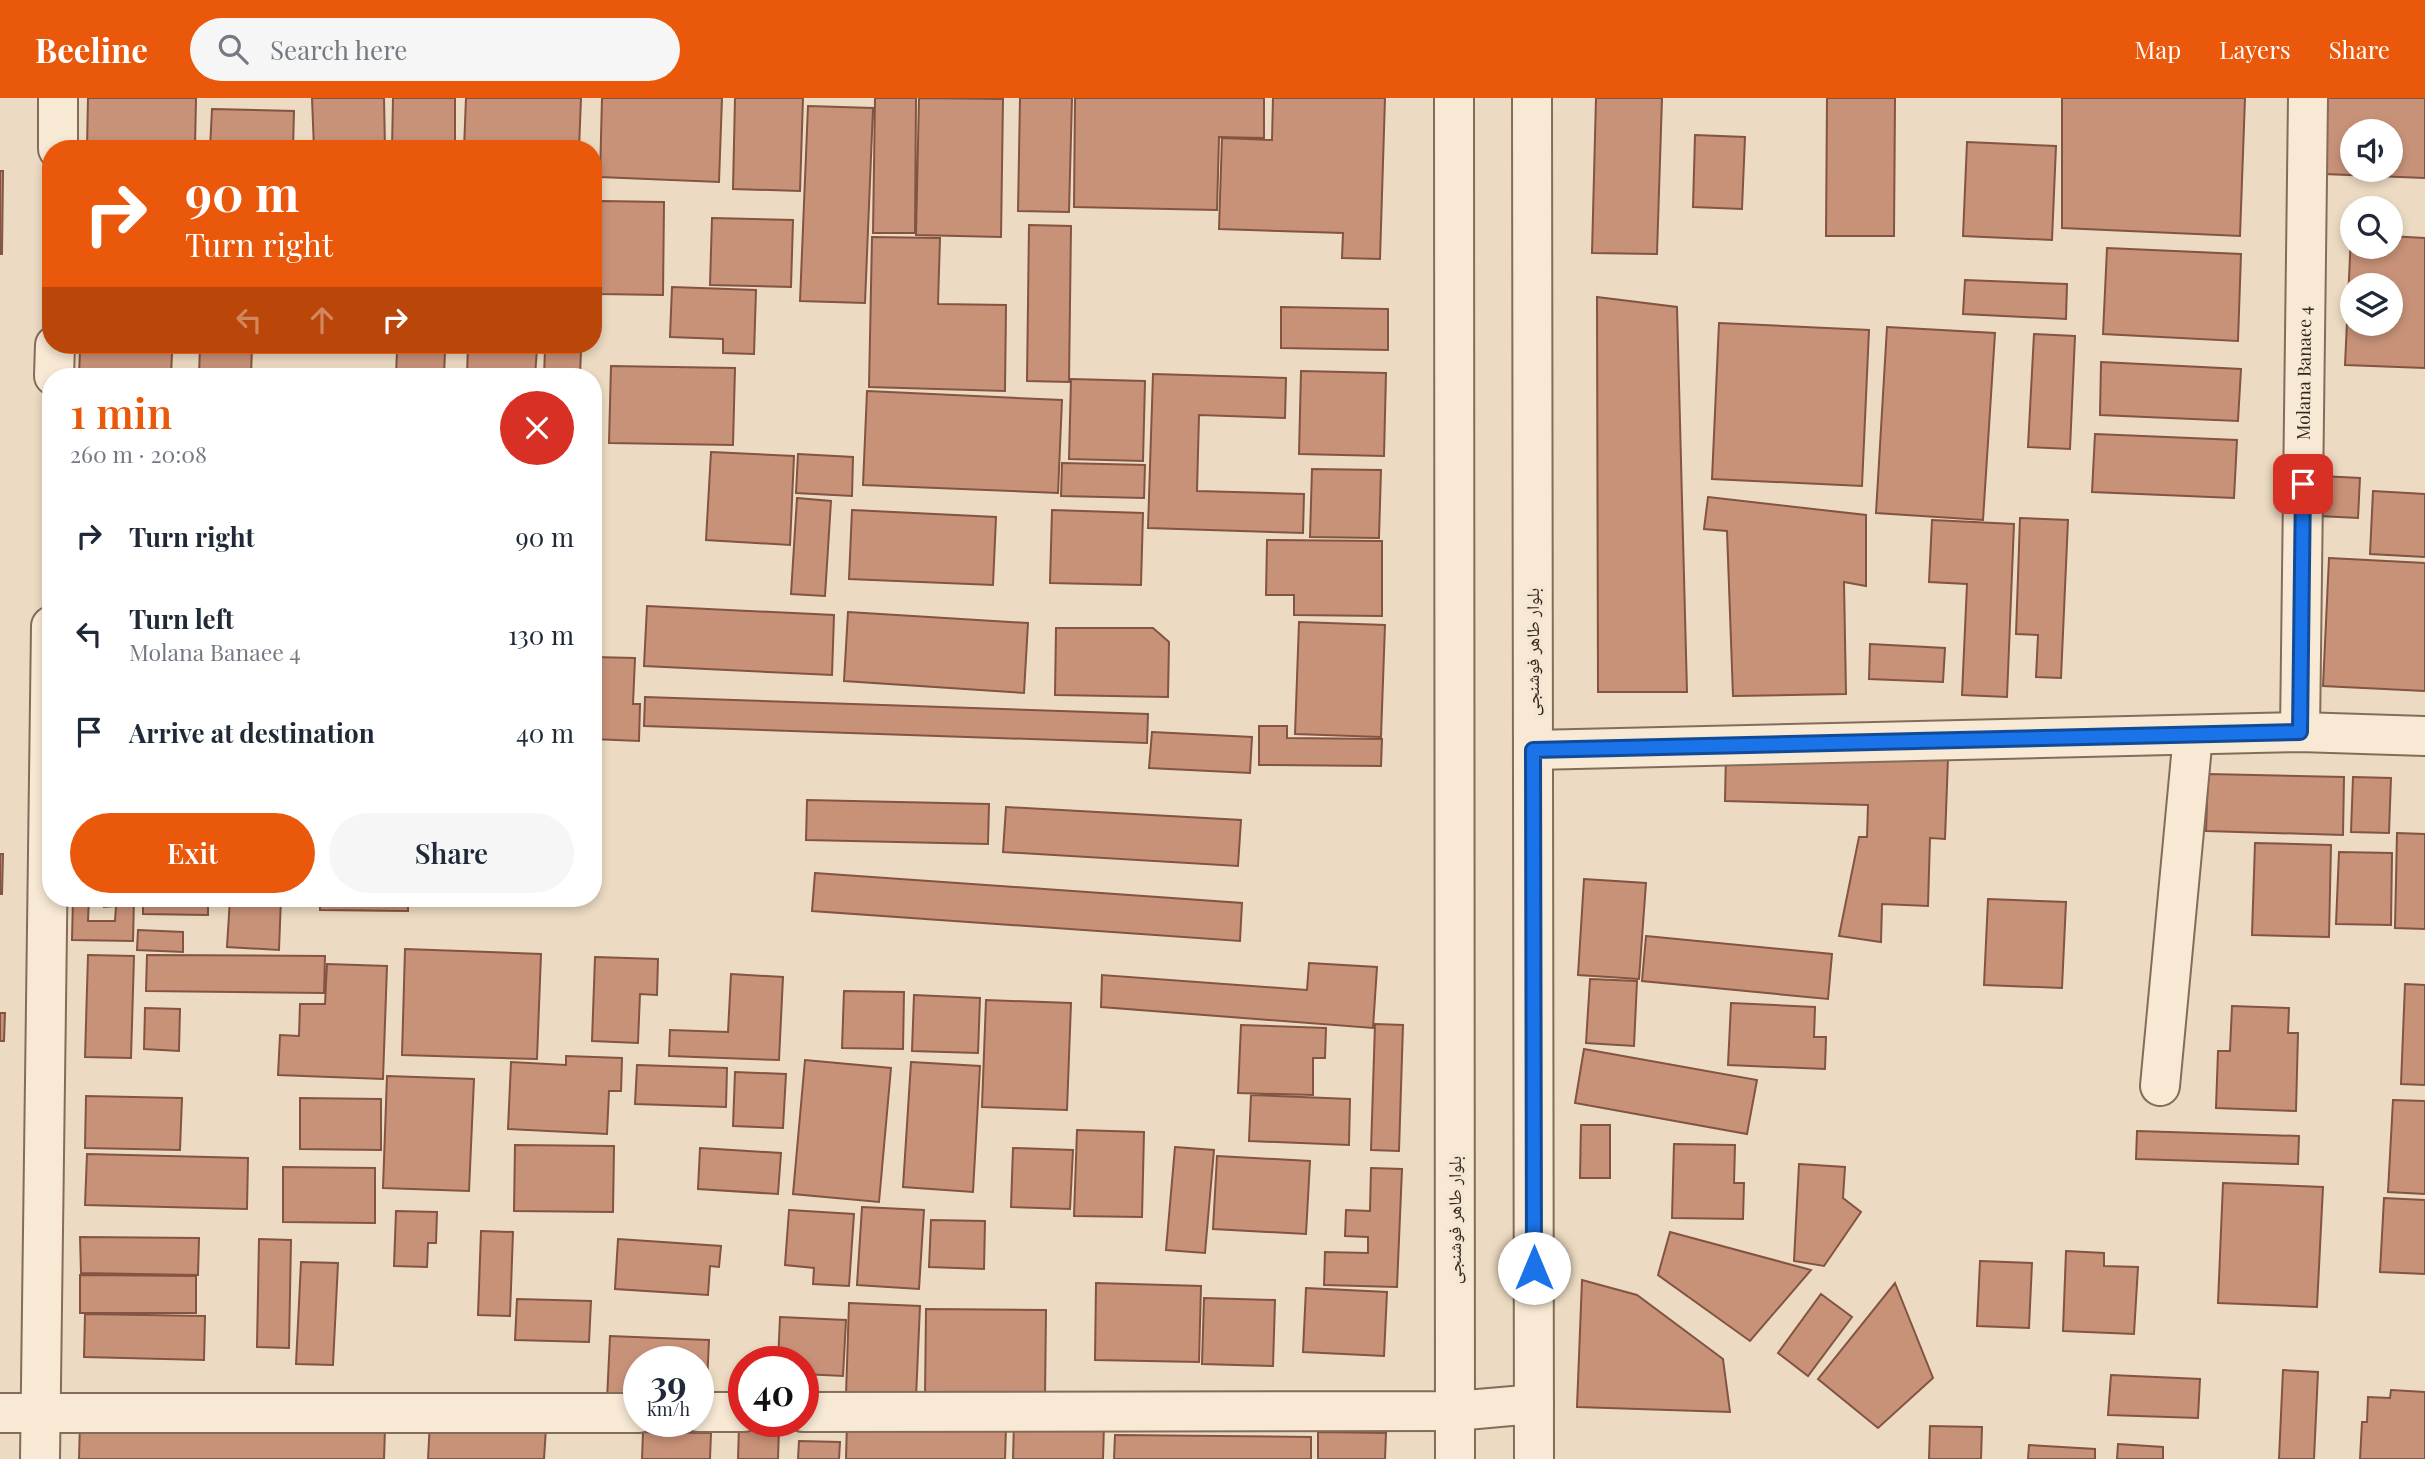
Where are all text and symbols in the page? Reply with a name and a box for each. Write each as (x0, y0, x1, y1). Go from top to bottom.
search box (190, 18, 680, 81)
text: Beeline (35, 27, 148, 71)
icon: search (214, 30, 252, 68)
text: Search here (270, 32, 407, 67)
text: Map (2135, 33, 2181, 65)
text: Layers (2219, 33, 2291, 65)
text: Share (2329, 33, 2390, 65)
map controls (2340, 119, 2403, 336)
button: sound (2340, 119, 2403, 182)
text: 90 m (185, 159, 299, 224)
icon: right (70, 168, 161, 259)
button: search (2340, 196, 2403, 259)
text: Turn right (185, 222, 333, 265)
button: layers (2340, 273, 2403, 336)
icon: left (230, 301, 268, 339)
icon: ahead (303, 301, 341, 339)
icon: right (376, 301, 414, 339)
street label: Molana Banaee 4 (2291, 306, 2316, 440)
text: 1 min (70, 384, 172, 440)
button: close (500, 391, 574, 465)
text: 260 m · 20:08 (70, 438, 207, 469)
pin (2273, 454, 2333, 514)
icon: arrive (2284, 465, 2322, 503)
icon: right (70, 517, 108, 555)
text: Turn right (129, 519, 255, 554)
text: 90 m (516, 519, 574, 554)
street label: بلوار طاهر فوشنجی (1520, 588, 1544, 716)
text: Turn left (129, 601, 234, 636)
icon: left (70, 615, 108, 653)
text: 130 m (508, 617, 574, 652)
text: Molana Banaee 4 (129, 636, 301, 667)
icon: arrive (70, 713, 108, 751)
text: Arrive at destination (129, 715, 375, 750)
text: 40 m (516, 715, 574, 750)
button: Exit (70, 813, 315, 893)
button: Share (329, 813, 574, 893)
street label: بلوار طاهر فوشنجی (1442, 1156, 1466, 1284)
position arrow (1497, 1231, 1571, 1305)
speed limit sign: 40 (728, 1346, 819, 1437)
text: 39 (650, 1359, 687, 1406)
text: km/h (647, 1397, 690, 1421)

